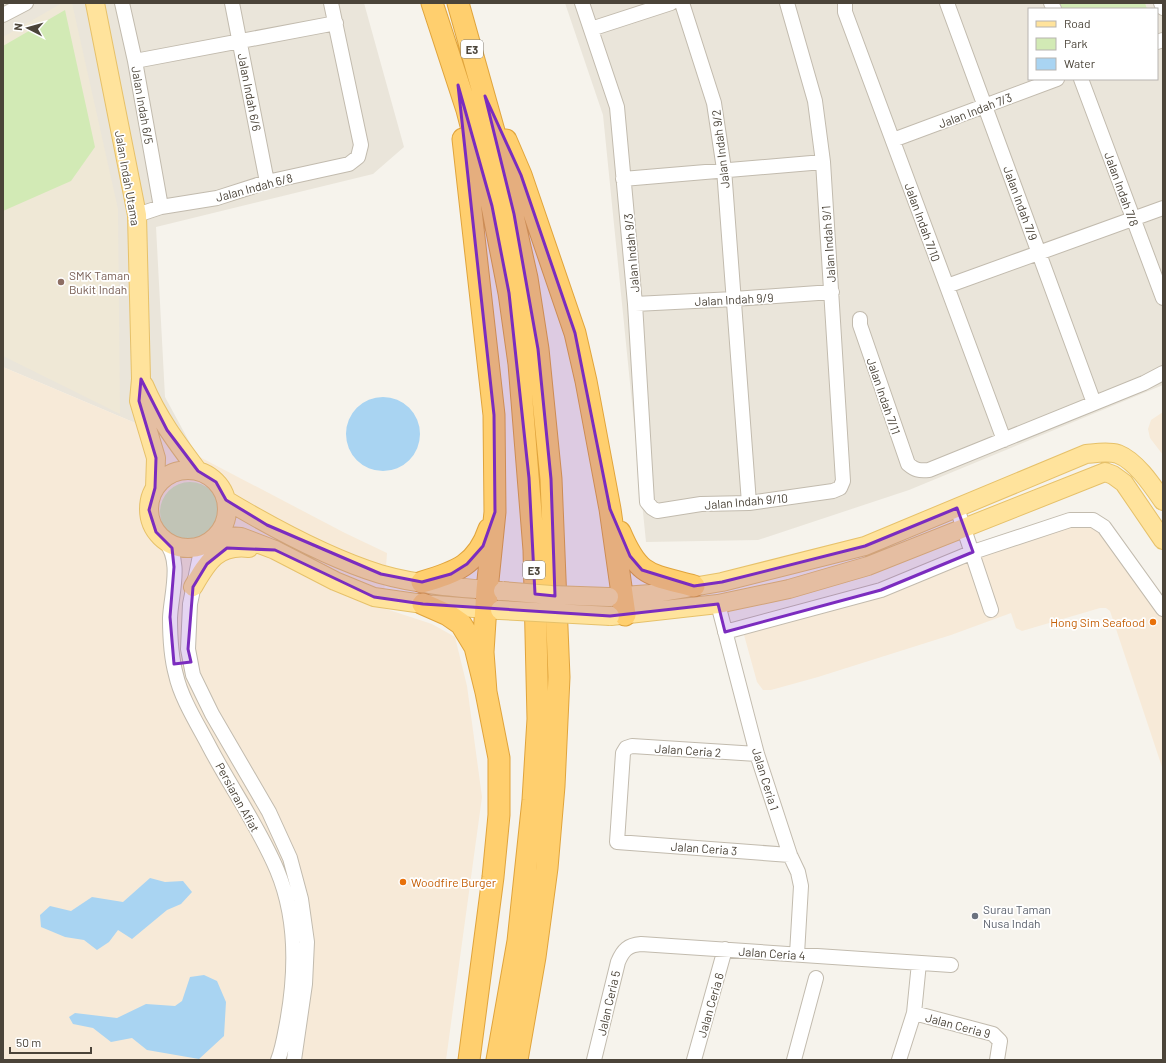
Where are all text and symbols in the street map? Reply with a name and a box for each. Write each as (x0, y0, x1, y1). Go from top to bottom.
north arrow (8, 8, 48, 48)
legend (1028, 8, 1158, 80)
text: Road (1064, 16, 1091, 30)
text: N (11, 23, 24, 31)
text: Park (1064, 36, 1088, 50)
road number: E3 (461, 40, 483, 58)
street label: Jalan Indah 6/6 (236, 52, 264, 132)
text: Water (1064, 56, 1096, 70)
street label: Jalan Indah 6/5 (129, 65, 157, 145)
street label: Jalan Indah 7/3 (936, 90, 1014, 130)
street label: Jalan Indah 9/2 (708, 109, 732, 189)
street label: Jalan Indah Utama (113, 129, 143, 227)
street label: Jalan Indah 7/8 (1102, 150, 1142, 228)
street label: Jalan Indah 7/9 (1001, 164, 1041, 242)
street label: Jalan Indah 6/8 (214, 170, 294, 204)
street label: Jalan Indah 7/10 (902, 181, 944, 263)
street label: Jalan Indah 9/1 (818, 205, 838, 283)
street label: Jalan Indah 9/3 (621, 213, 641, 293)
place label: SMK Taman Bukit Indah (69, 268, 130, 296)
marker: SMK Taman Bukit Indah (56, 277, 66, 287)
street label: Jalan Indah 9/9 (694, 290, 774, 308)
street label: Jalan Indah 7/11 (864, 356, 904, 436)
street label: Jalan Indah 9/10 (704, 490, 788, 512)
road number: E3 (523, 561, 545, 579)
place label: Hong Sim Seafood (1050, 615, 1145, 629)
marker: Hong Sim Seafood (1148, 617, 1158, 627)
street label: Jalan Ceria 2 (654, 741, 722, 759)
street label: Jalan Ceria 1 (750, 746, 782, 812)
street label: Persiaran Afiat (213, 760, 263, 834)
street label: Jalan Ceria 3 (670, 839, 738, 857)
place label: Woodfire Burger (411, 875, 497, 889)
marker: Woodfire Burger (398, 877, 408, 887)
place label: Surau Taman Nusa Indah (983, 902, 1051, 930)
marker: Surau Taman Nusa Indah (970, 911, 980, 921)
street label: Jalan Ceria 4 (738, 944, 806, 962)
street label: Jalan Ceria 5 (594, 969, 622, 1037)
street label: Jalan Ceria 6 (694, 971, 726, 1039)
street label: Jalan Ceria 9 (924, 1010, 992, 1040)
scale bar (10, 1029, 91, 1055)
text: 50 m (16, 1035, 41, 1049)

